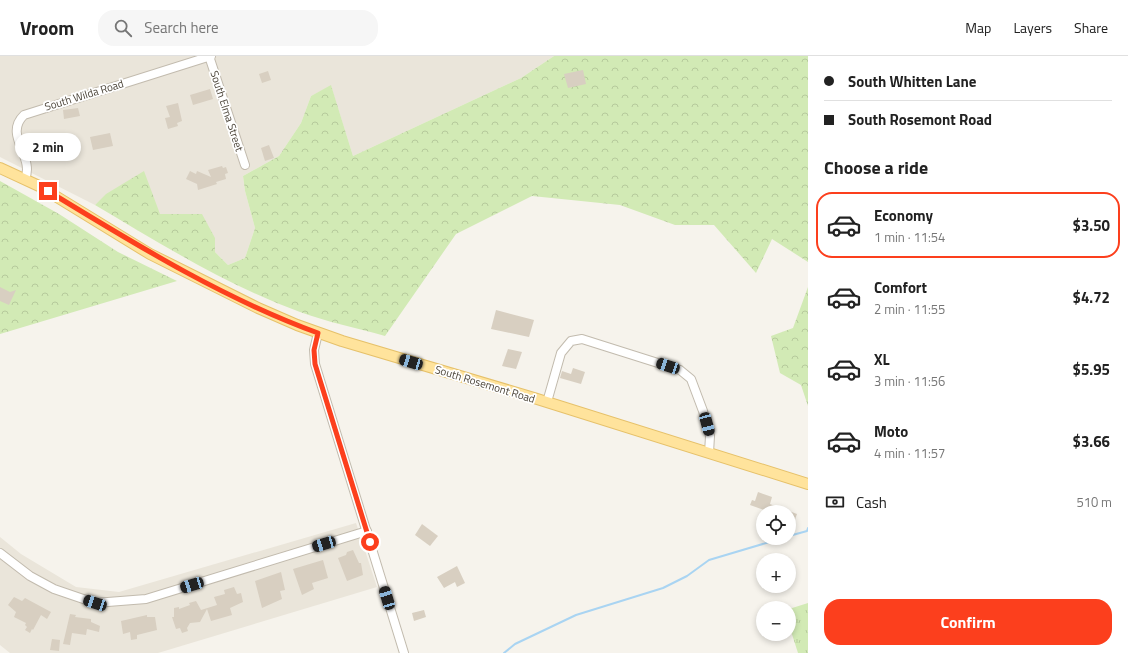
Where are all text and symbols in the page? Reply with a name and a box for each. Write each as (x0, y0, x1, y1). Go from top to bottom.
search box (98, 10, 378, 46)
text: Vroom (20, 13, 74, 42)
text: Search here (144, 16, 219, 39)
icon: search (112, 17, 134, 39)
text: Map (965, 17, 991, 38)
text: Layers (1013, 17, 1052, 38)
text: Share (1074, 17, 1108, 38)
street label: South Elma Street (206, 69, 248, 153)
text: South Whitten Lane (848, 70, 976, 93)
street label: South Wilda Road (42, 75, 126, 115)
text: South Rosemont Road (848, 108, 992, 131)
callout: 2 min (15, 133, 81, 161)
text: 2 min (32, 137, 64, 157)
text: Choose a ride (824, 154, 928, 181)
route end (39, 182, 57, 200)
text: Economy (874, 204, 933, 227)
icon: car (826, 207, 862, 243)
text: $3.50 (1073, 214, 1110, 237)
text: 1 min · 11:54 (874, 227, 945, 247)
text: Comfort (874, 276, 927, 299)
icon: car (826, 279, 862, 315)
text: $4.72 (1073, 286, 1110, 309)
text: 2 min · 11:55 (874, 299, 945, 319)
text: XL (874, 348, 890, 371)
icon: car (826, 351, 862, 387)
car (398, 353, 424, 371)
car (655, 357, 681, 375)
text: $5.95 (1073, 358, 1110, 381)
street label: South Rosemont Road (433, 361, 537, 407)
text: 3 min · 11:56 (874, 371, 945, 391)
car (698, 411, 716, 437)
text: Moto (874, 420, 908, 443)
icon: car (826, 423, 862, 459)
text: $3.66 (1073, 430, 1110, 453)
text: 4 min · 11:57 (874, 443, 945, 463)
icon: cash (824, 491, 846, 513)
text: Cash (856, 491, 887, 514)
text: 510 m (1076, 492, 1112, 512)
map controls (756, 505, 796, 641)
button: locate (756, 505, 796, 545)
route start (361, 533, 379, 551)
car (311, 535, 337, 553)
button: + (756, 553, 796, 593)
car (179, 576, 205, 594)
car (378, 585, 396, 611)
car (82, 594, 108, 612)
button: Confirm (824, 599, 1112, 645)
button: − (756, 601, 796, 641)

